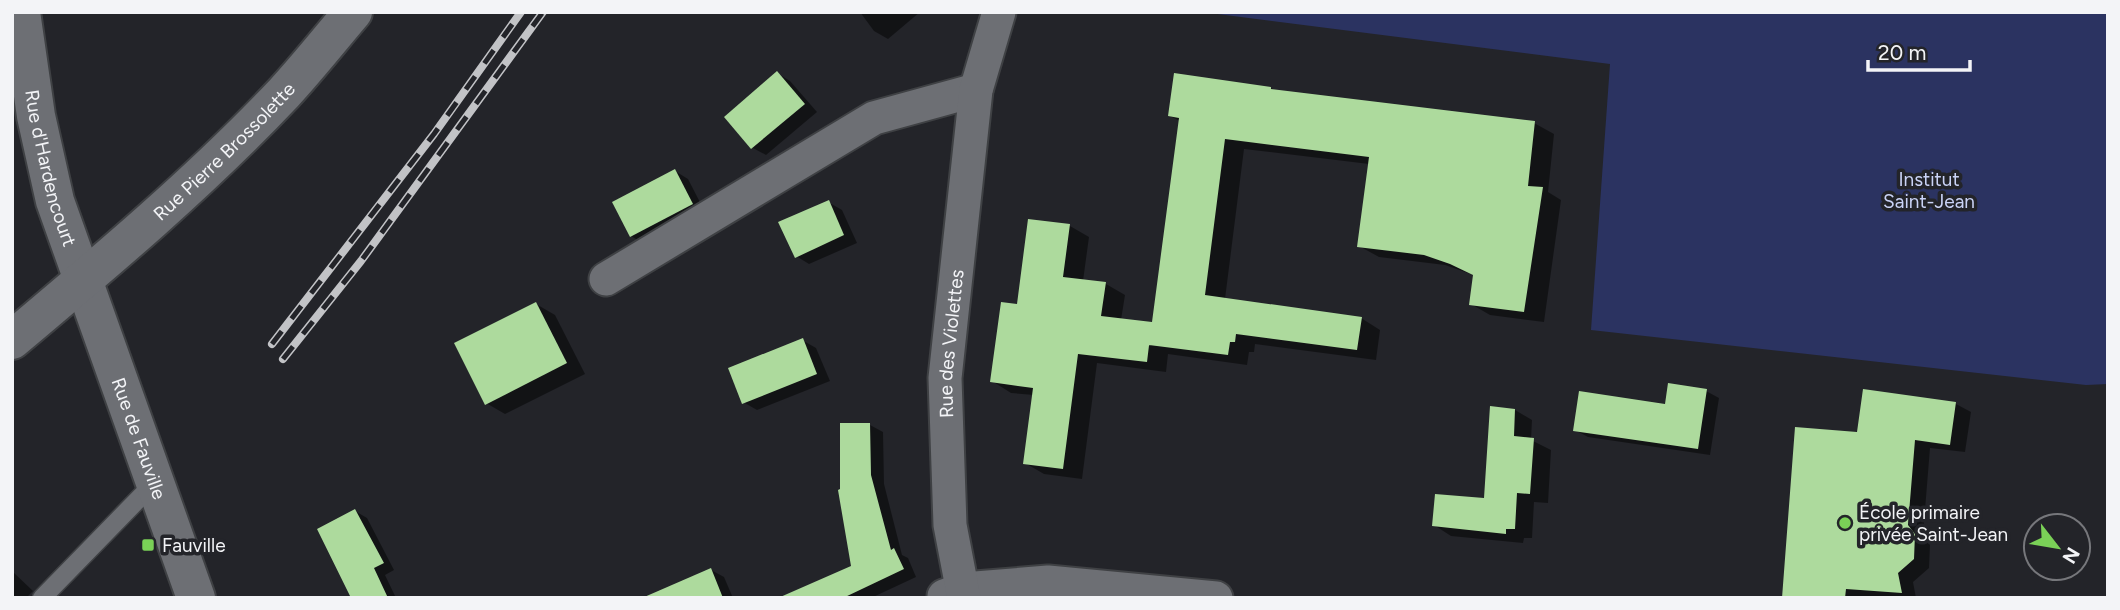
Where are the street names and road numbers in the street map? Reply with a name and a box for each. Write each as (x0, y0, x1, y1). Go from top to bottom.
street label: Rue Pierre Brossolette (148, 77, 300, 225)
street label: Rue d'Hardencourt (21, 88, 82, 249)
street label: Rue des Violettes (933, 268, 968, 418)
street label: Rue de Fauville (107, 374, 171, 502)

